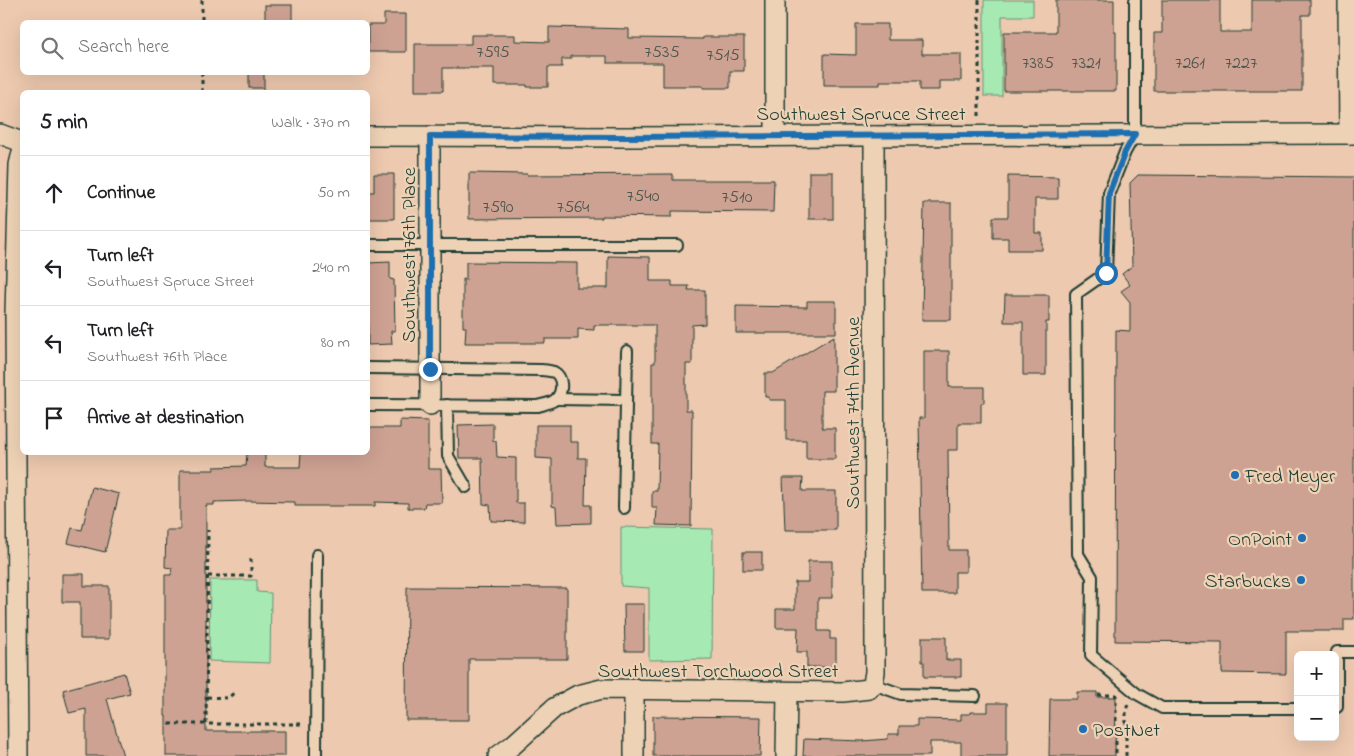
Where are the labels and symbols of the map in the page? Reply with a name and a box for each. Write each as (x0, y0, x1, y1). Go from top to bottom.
house number: 7595 (476, 40, 510, 66)
house number: 7535 (644, 40, 680, 66)
house number: 7515 (706, 43, 740, 69)
house number: 7385 (1022, 51, 1054, 77)
house number: 7321 (1071, 51, 1101, 77)
house number: 7261 (1175, 51, 1205, 77)
house number: 7227 (1225, 51, 1258, 77)
street label: Southwest Spruce Street (756, 101, 966, 130)
street label: Southwest 76th Place (396, 167, 425, 343)
house number: 7540 (627, 184, 660, 210)
house number: 7510 (721, 185, 753, 211)
house number: 7590 (483, 195, 514, 221)
house number: 7564 (556, 195, 590, 221)
route start (1095, 262, 1118, 285)
street label: Southwest 74th Avenue (840, 317, 869, 509)
route end (419, 358, 442, 381)
place label: Fred Meyer (1244, 463, 1336, 492)
marker: Fred Meyer (1229, 469, 1241, 481)
place label: OnPoint (1228, 526, 1292, 555)
marker: OnPoint (1296, 532, 1308, 544)
place label: Starbucks (1205, 568, 1291, 597)
marker: Starbucks (1295, 574, 1307, 586)
street label: Southwest Torchwood Street (598, 658, 839, 687)
place label: PostNet (1093, 717, 1160, 746)
marker: PostNet (1077, 723, 1089, 735)

